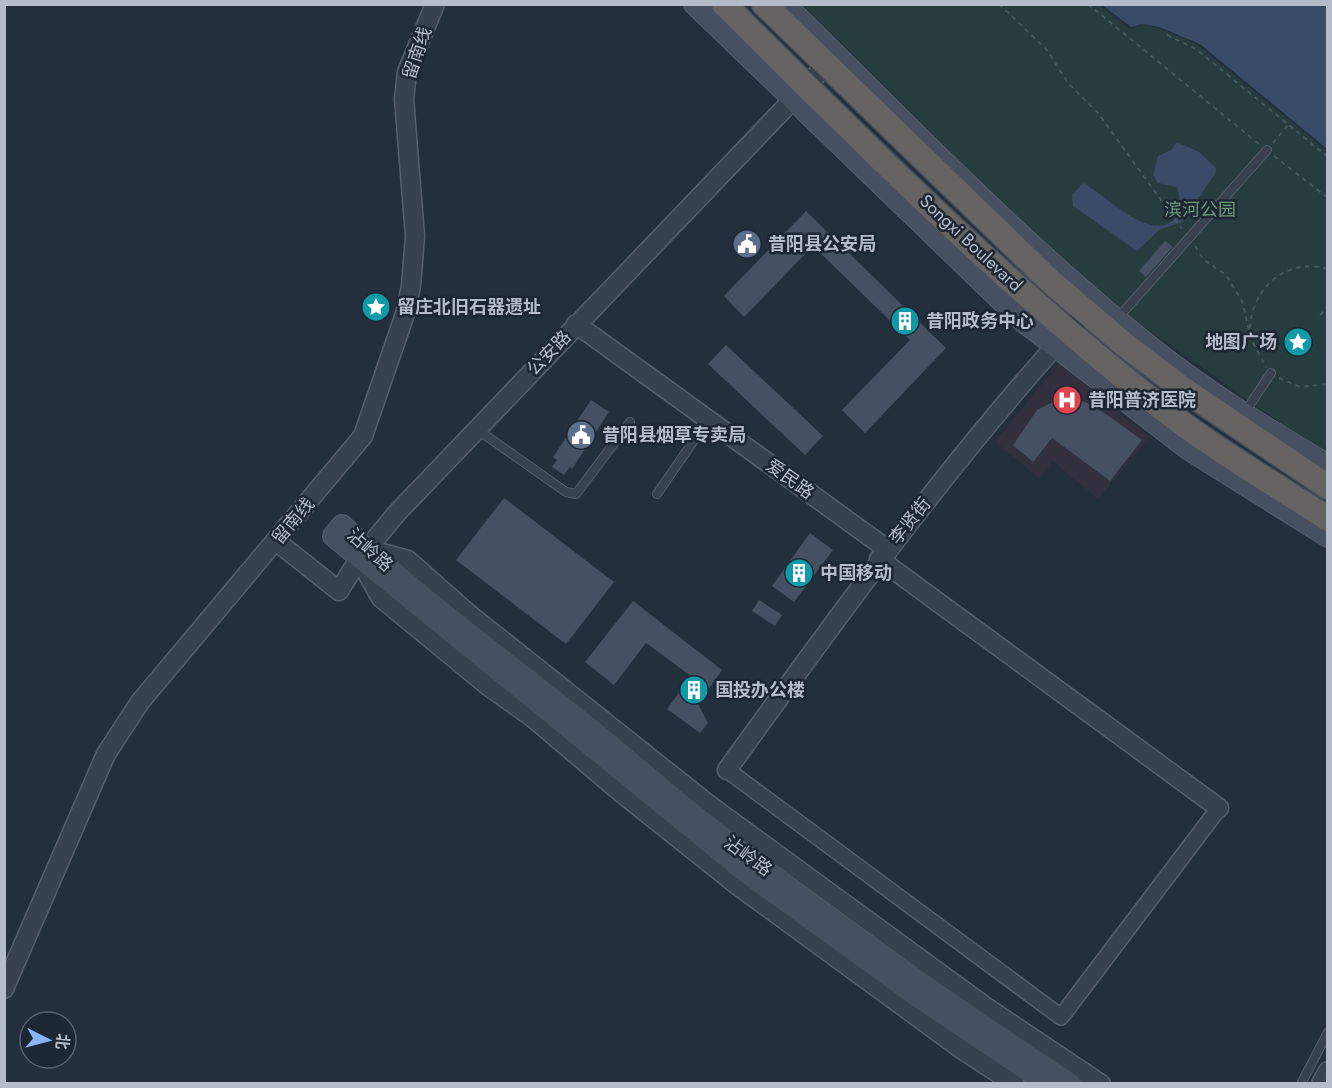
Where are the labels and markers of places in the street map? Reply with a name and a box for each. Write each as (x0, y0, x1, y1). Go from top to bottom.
public building icon: 昔阳县公安局 (731, 228, 763, 260)
place label: 昔阳县公安局 (768, 231, 876, 257)
place icon: 留庄北旧石器遗址 (360, 291, 392, 323)
place label: 留庄北旧石器遗址 (397, 294, 541, 320)
building icon: 昔阳政务中心 (889, 305, 921, 337)
place label: 昔阳政务中心 (926, 308, 1034, 334)
place icon: 地图广场 (1282, 326, 1314, 358)
place label: 地图广场 (1205, 329, 1277, 355)
hospital icon: 昔阳普济医院 (1051, 384, 1083, 416)
place label: 昔阳普济医院 (1088, 387, 1196, 413)
public building icon: 昔阳县烟草专卖局 (565, 419, 597, 451)
place label: 昔阳县烟草专卖局 (602, 422, 746, 448)
building icon: 中国移动 (783, 557, 815, 589)
place label: 中国移动 (820, 560, 892, 586)
building icon: 国投办公楼 (678, 674, 710, 706)
place label: 国投办公楼 (715, 677, 805, 703)

